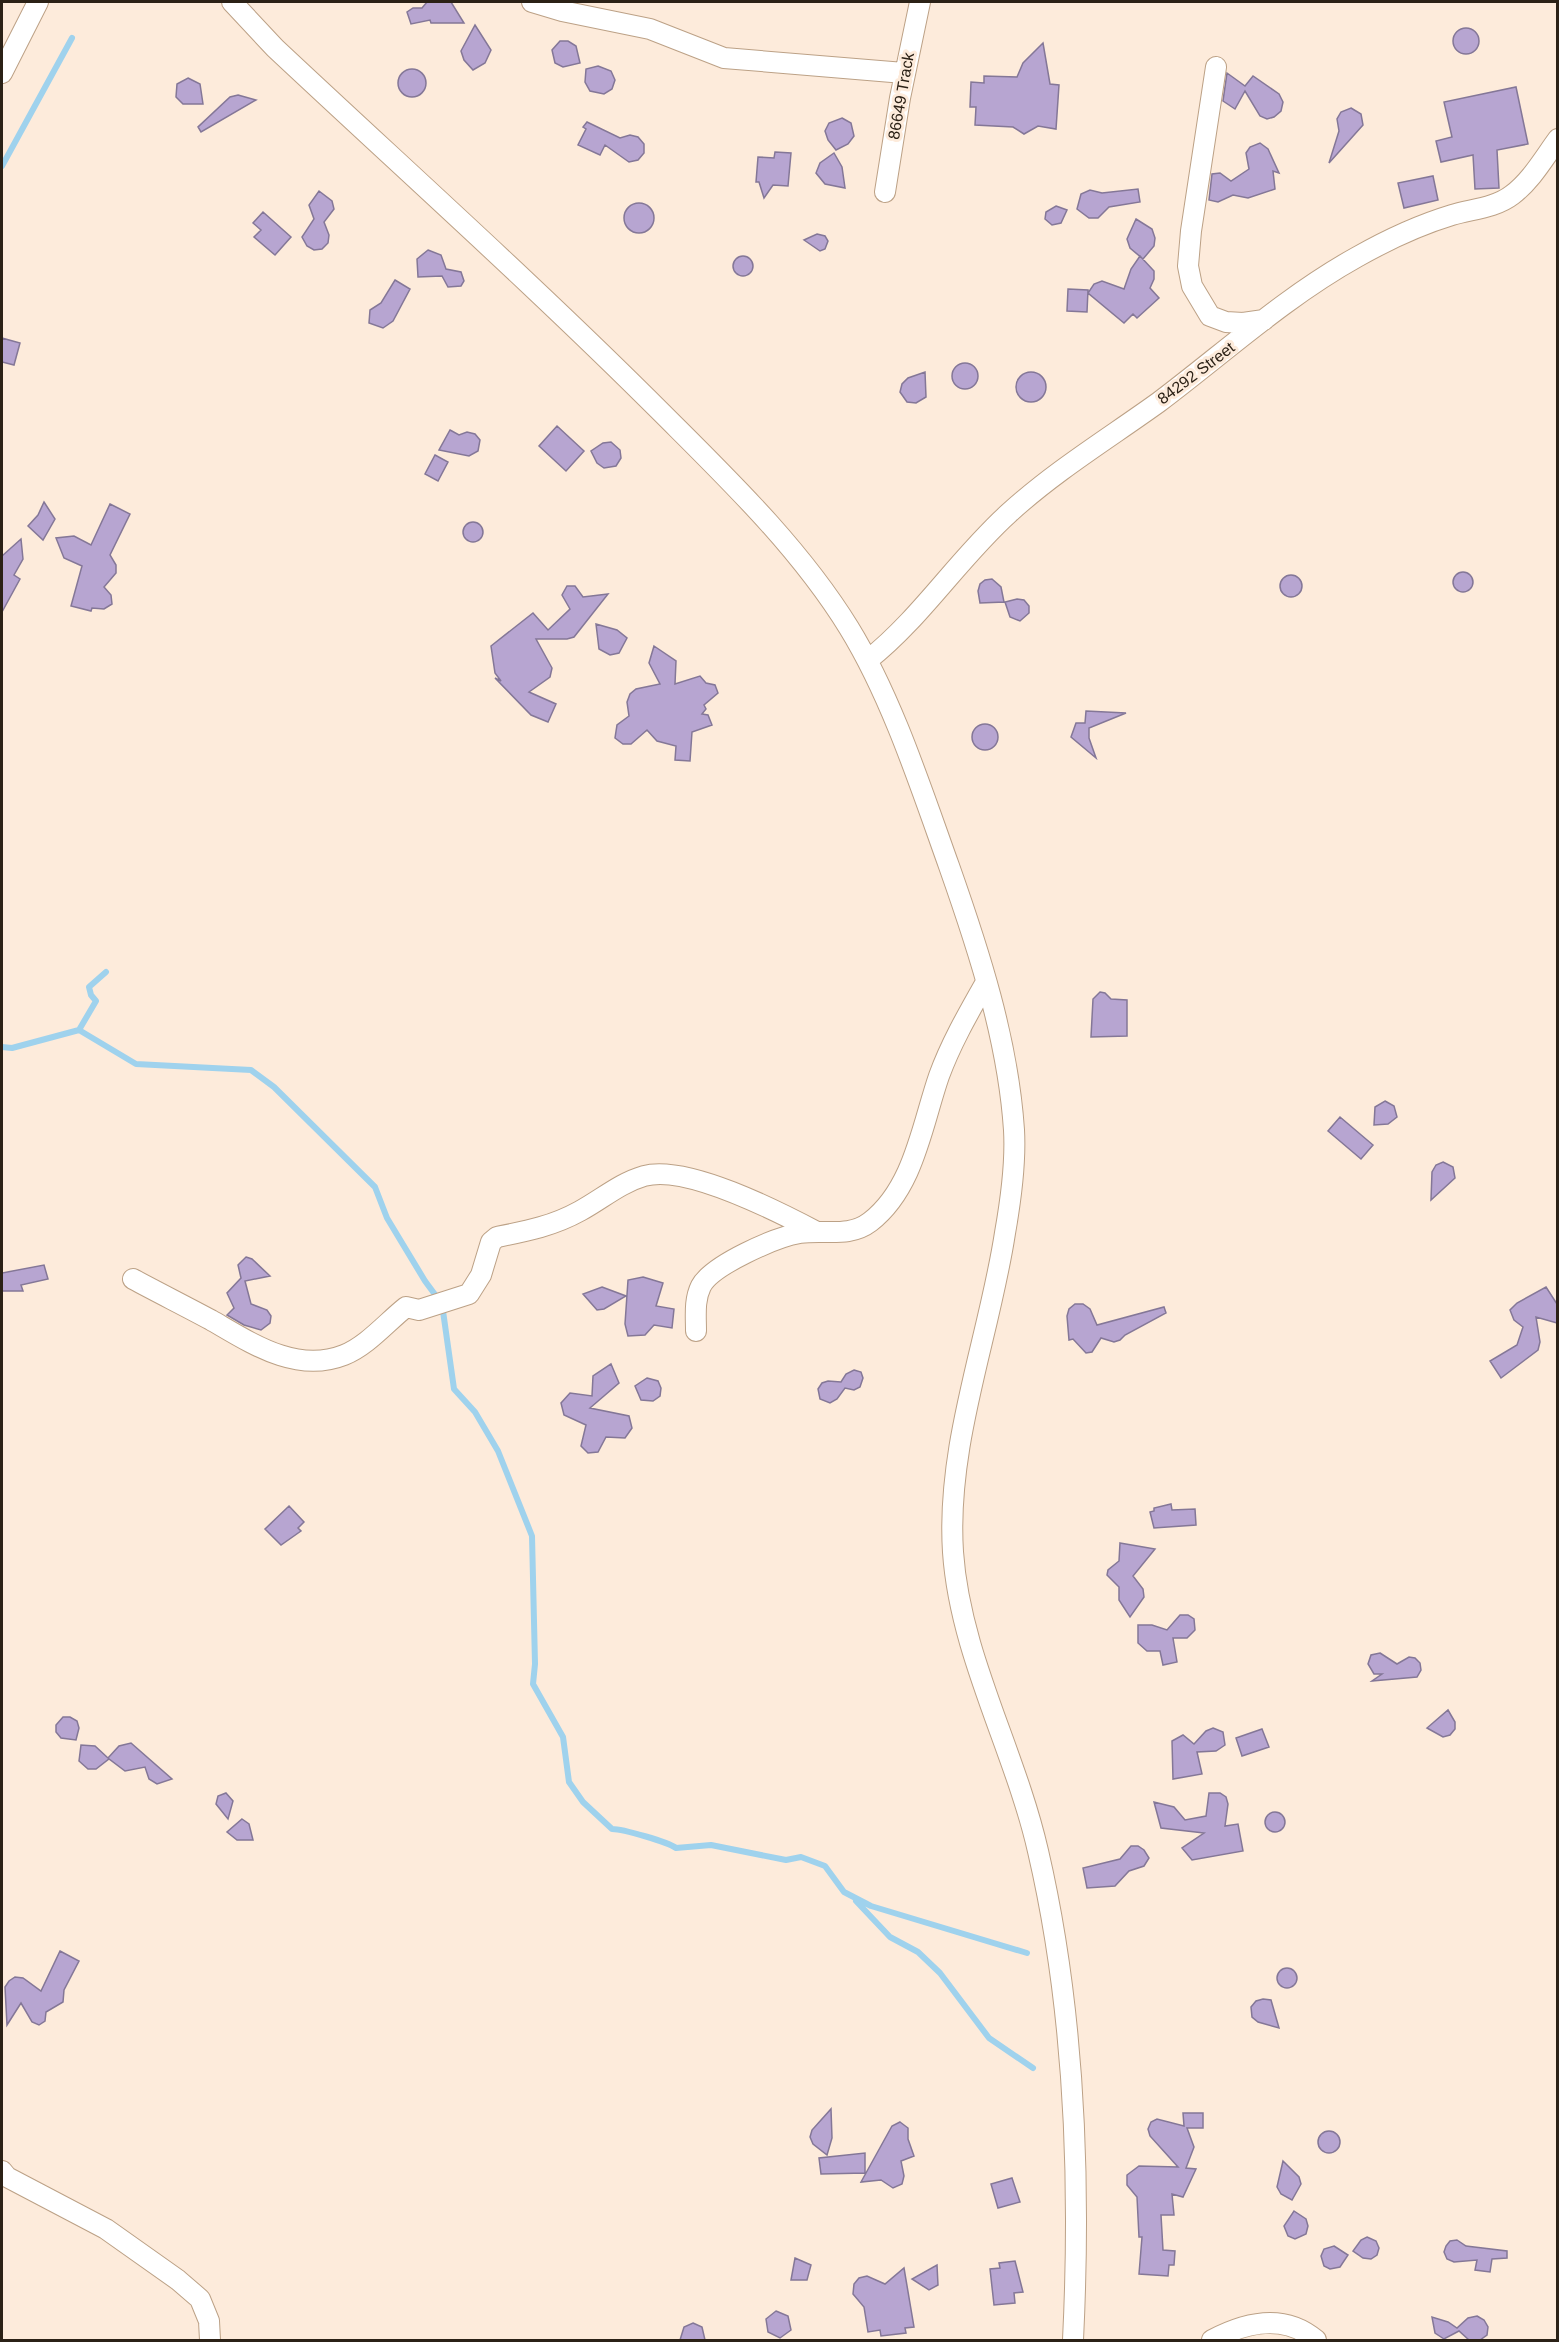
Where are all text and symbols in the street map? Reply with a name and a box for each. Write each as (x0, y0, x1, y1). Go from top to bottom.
street label: 86649 Track (885, 50, 917, 141)
street label: 84292 Street (1154, 338, 1238, 407)

